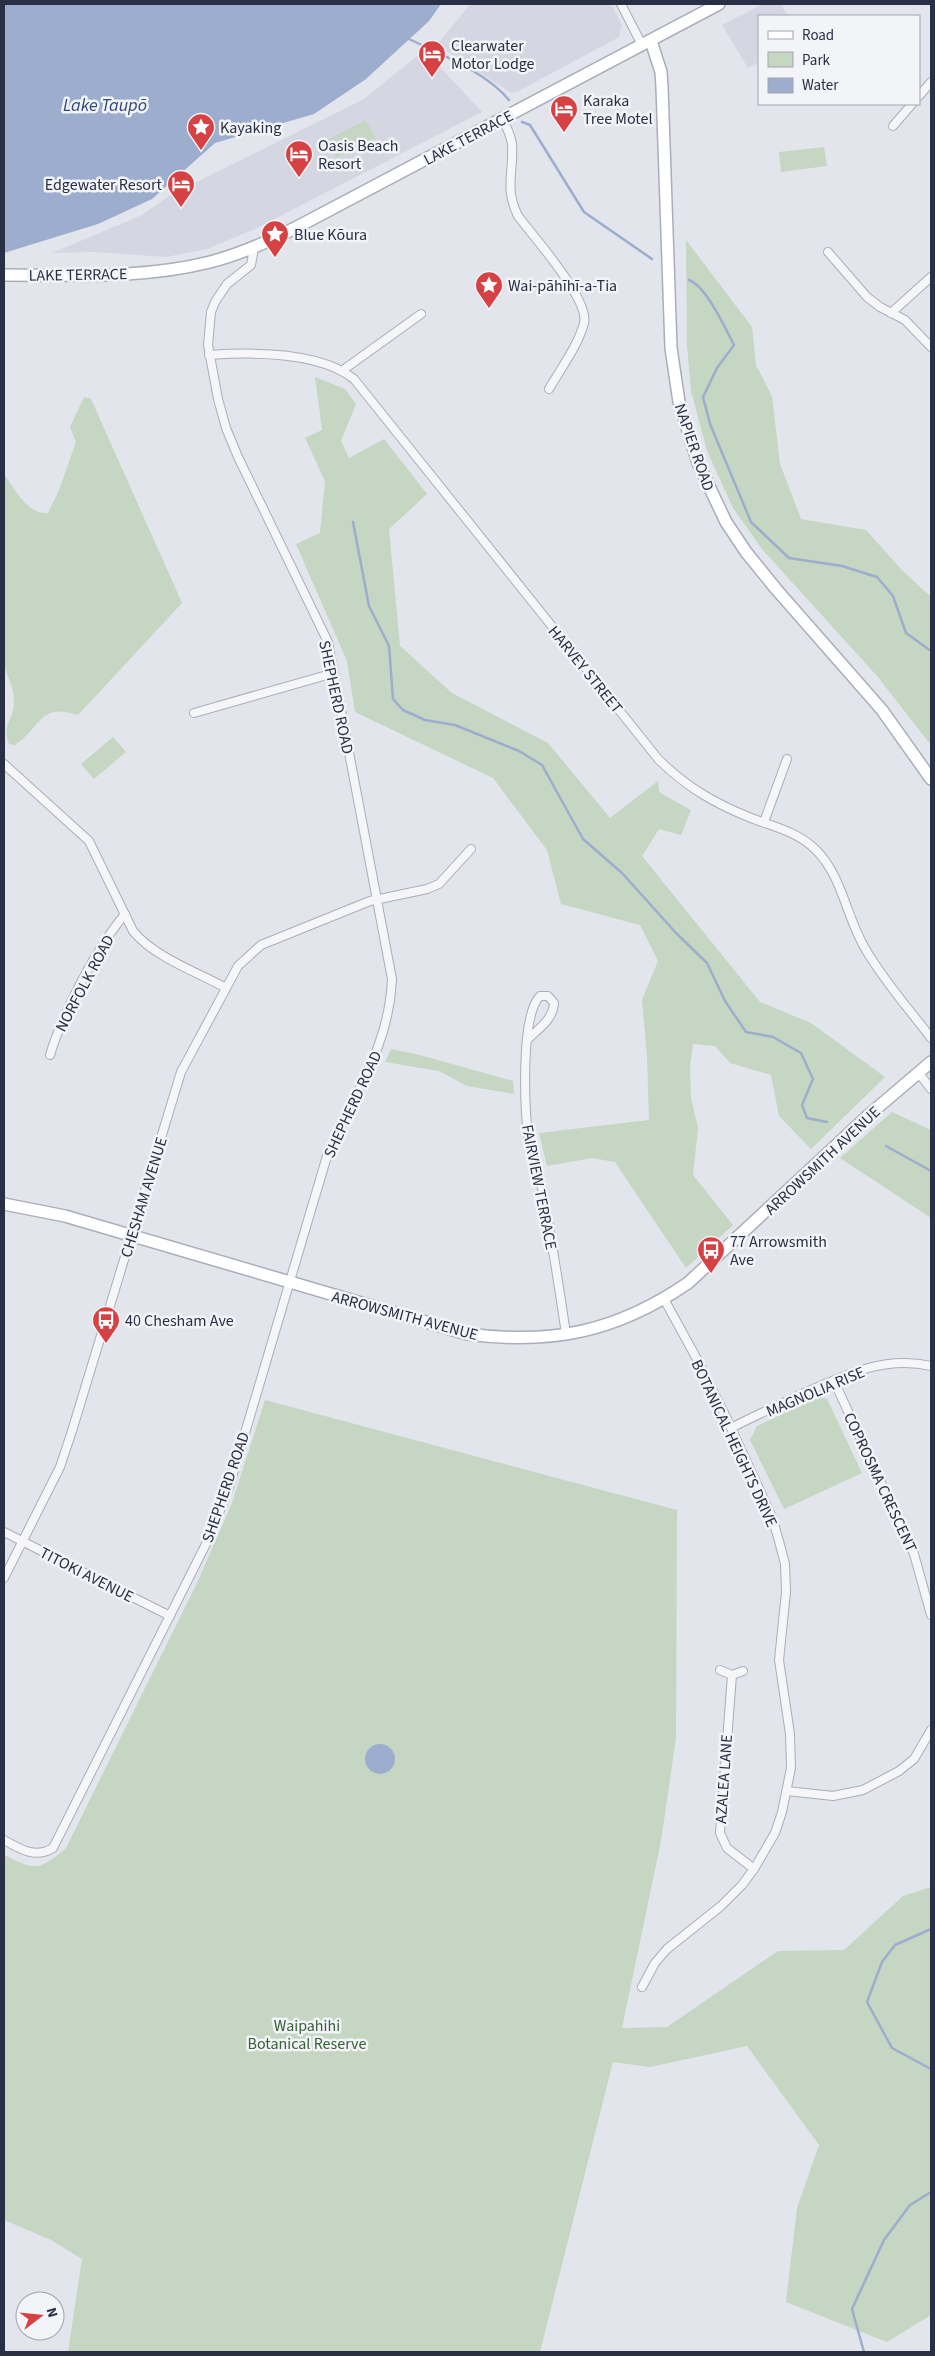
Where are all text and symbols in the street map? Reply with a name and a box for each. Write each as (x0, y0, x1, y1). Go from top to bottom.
legend (758, 15, 920, 105)
text: Road (802, 25, 834, 46)
place label: Clearwater Motor Lodge (451, 35, 535, 75)
hotel icon: Clearwater Motor Lodge (417, 39, 447, 78)
text: Park (802, 50, 831, 71)
text: Water (802, 75, 839, 96)
place label: Karaka Tree Motel (583, 90, 653, 130)
water label: Lake Taupō (63, 93, 147, 118)
hotel icon: Karaka Tree Motel (549, 94, 579, 133)
street label: LAKE TERRACE (420, 105, 517, 171)
place icon: Kayaking (186, 112, 216, 151)
place label: Kayaking (220, 117, 281, 139)
place label: Oasis Beach Resort (318, 135, 398, 175)
hotel icon: Oasis Beach Resort (284, 139, 314, 178)
hotel icon: Edgewater Resort (166, 169, 196, 208)
place label: Edgewater Resort (45, 174, 163, 196)
place icon: Blue Kōura (260, 219, 290, 258)
place label: Blue Kōura (294, 224, 367, 246)
street label: LAKE TERRACE (29, 263, 128, 287)
place icon: Wai-pāhīhī-a-Tia (474, 270, 504, 309)
place label: Wai-pāhīhī-a-Tia (508, 275, 617, 297)
street label: NAPIER ROAD (669, 401, 719, 494)
street label: HARVEY STREET (543, 621, 628, 719)
street label: SHEPHERD ROAD (313, 638, 359, 756)
street label: NORFOLK ROAD (50, 931, 120, 1036)
street label: SHEPHERD ROAD (319, 1047, 387, 1161)
street label: ARROWSMITH AVENUE (760, 1101, 885, 1220)
street label: FAIRVIEW TERRACE (516, 1123, 562, 1252)
street label: CHESHAM AVENUE (115, 1134, 173, 1260)
place label: 77 Arrowsmith Ave (730, 1231, 827, 1271)
bus stop icon: 77 Arrowsmith Ave (696, 1235, 726, 1274)
street label: ARROWSMITH AVENUE (329, 1286, 480, 1346)
bus stop icon: 40 Chesham Ave (91, 1305, 121, 1344)
place label: 40 Chesham Ave (125, 1310, 234, 1332)
street label: BOTANICAL HEIGHTS DRIVE (686, 1356, 783, 1531)
street label: MAGNOLIA RISE (763, 1361, 868, 1423)
street label: COPROSMA CRESCENT (838, 1409, 922, 1556)
street label: SHEPHERD ROAD (197, 1429, 255, 1546)
street label: TITOKI AVENUE (36, 1542, 137, 1608)
street label: AZALEA LANE (710, 1734, 738, 1824)
park label: Waipahihi Botanical Reserve (248, 2015, 367, 2055)
north arrow (15, 2291, 65, 2341)
text: N (41, 2305, 62, 2320)

